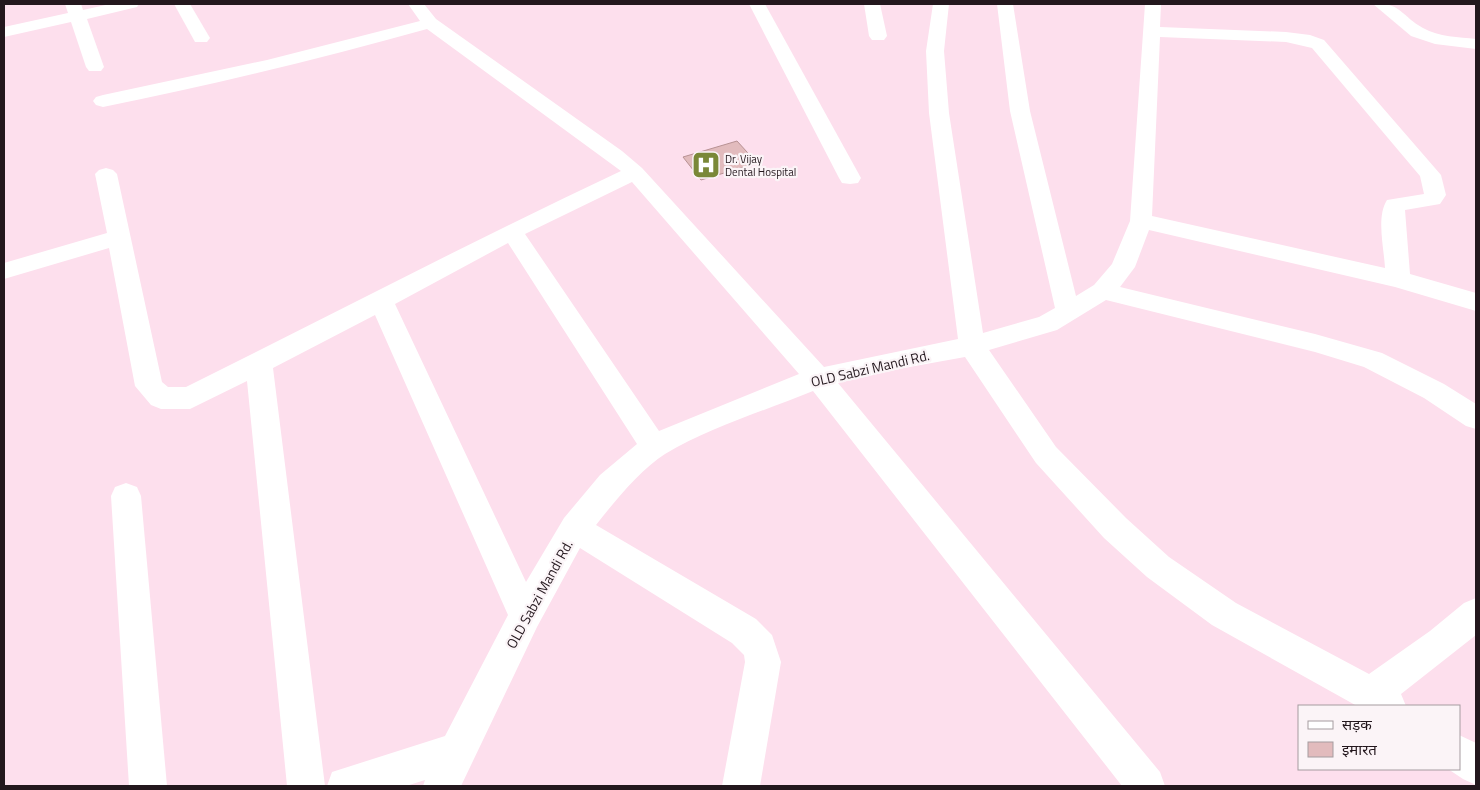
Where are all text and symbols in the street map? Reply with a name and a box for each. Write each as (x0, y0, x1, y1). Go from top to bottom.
hospital icon: Dr. Vijay Dental Hospital (691, 150, 721, 180)
place label: Dr. Vijay Dental Hospital (725, 151, 796, 180)
street label: OLD Sabzi Mandi Rd. (809, 344, 931, 392)
street label: OLD Sabzi Mandi Rd. (500, 536, 578, 652)
legend (1298, 705, 1460, 770)
text: सड़क (1342, 713, 1372, 736)
text: इमारत (1342, 738, 1377, 761)

